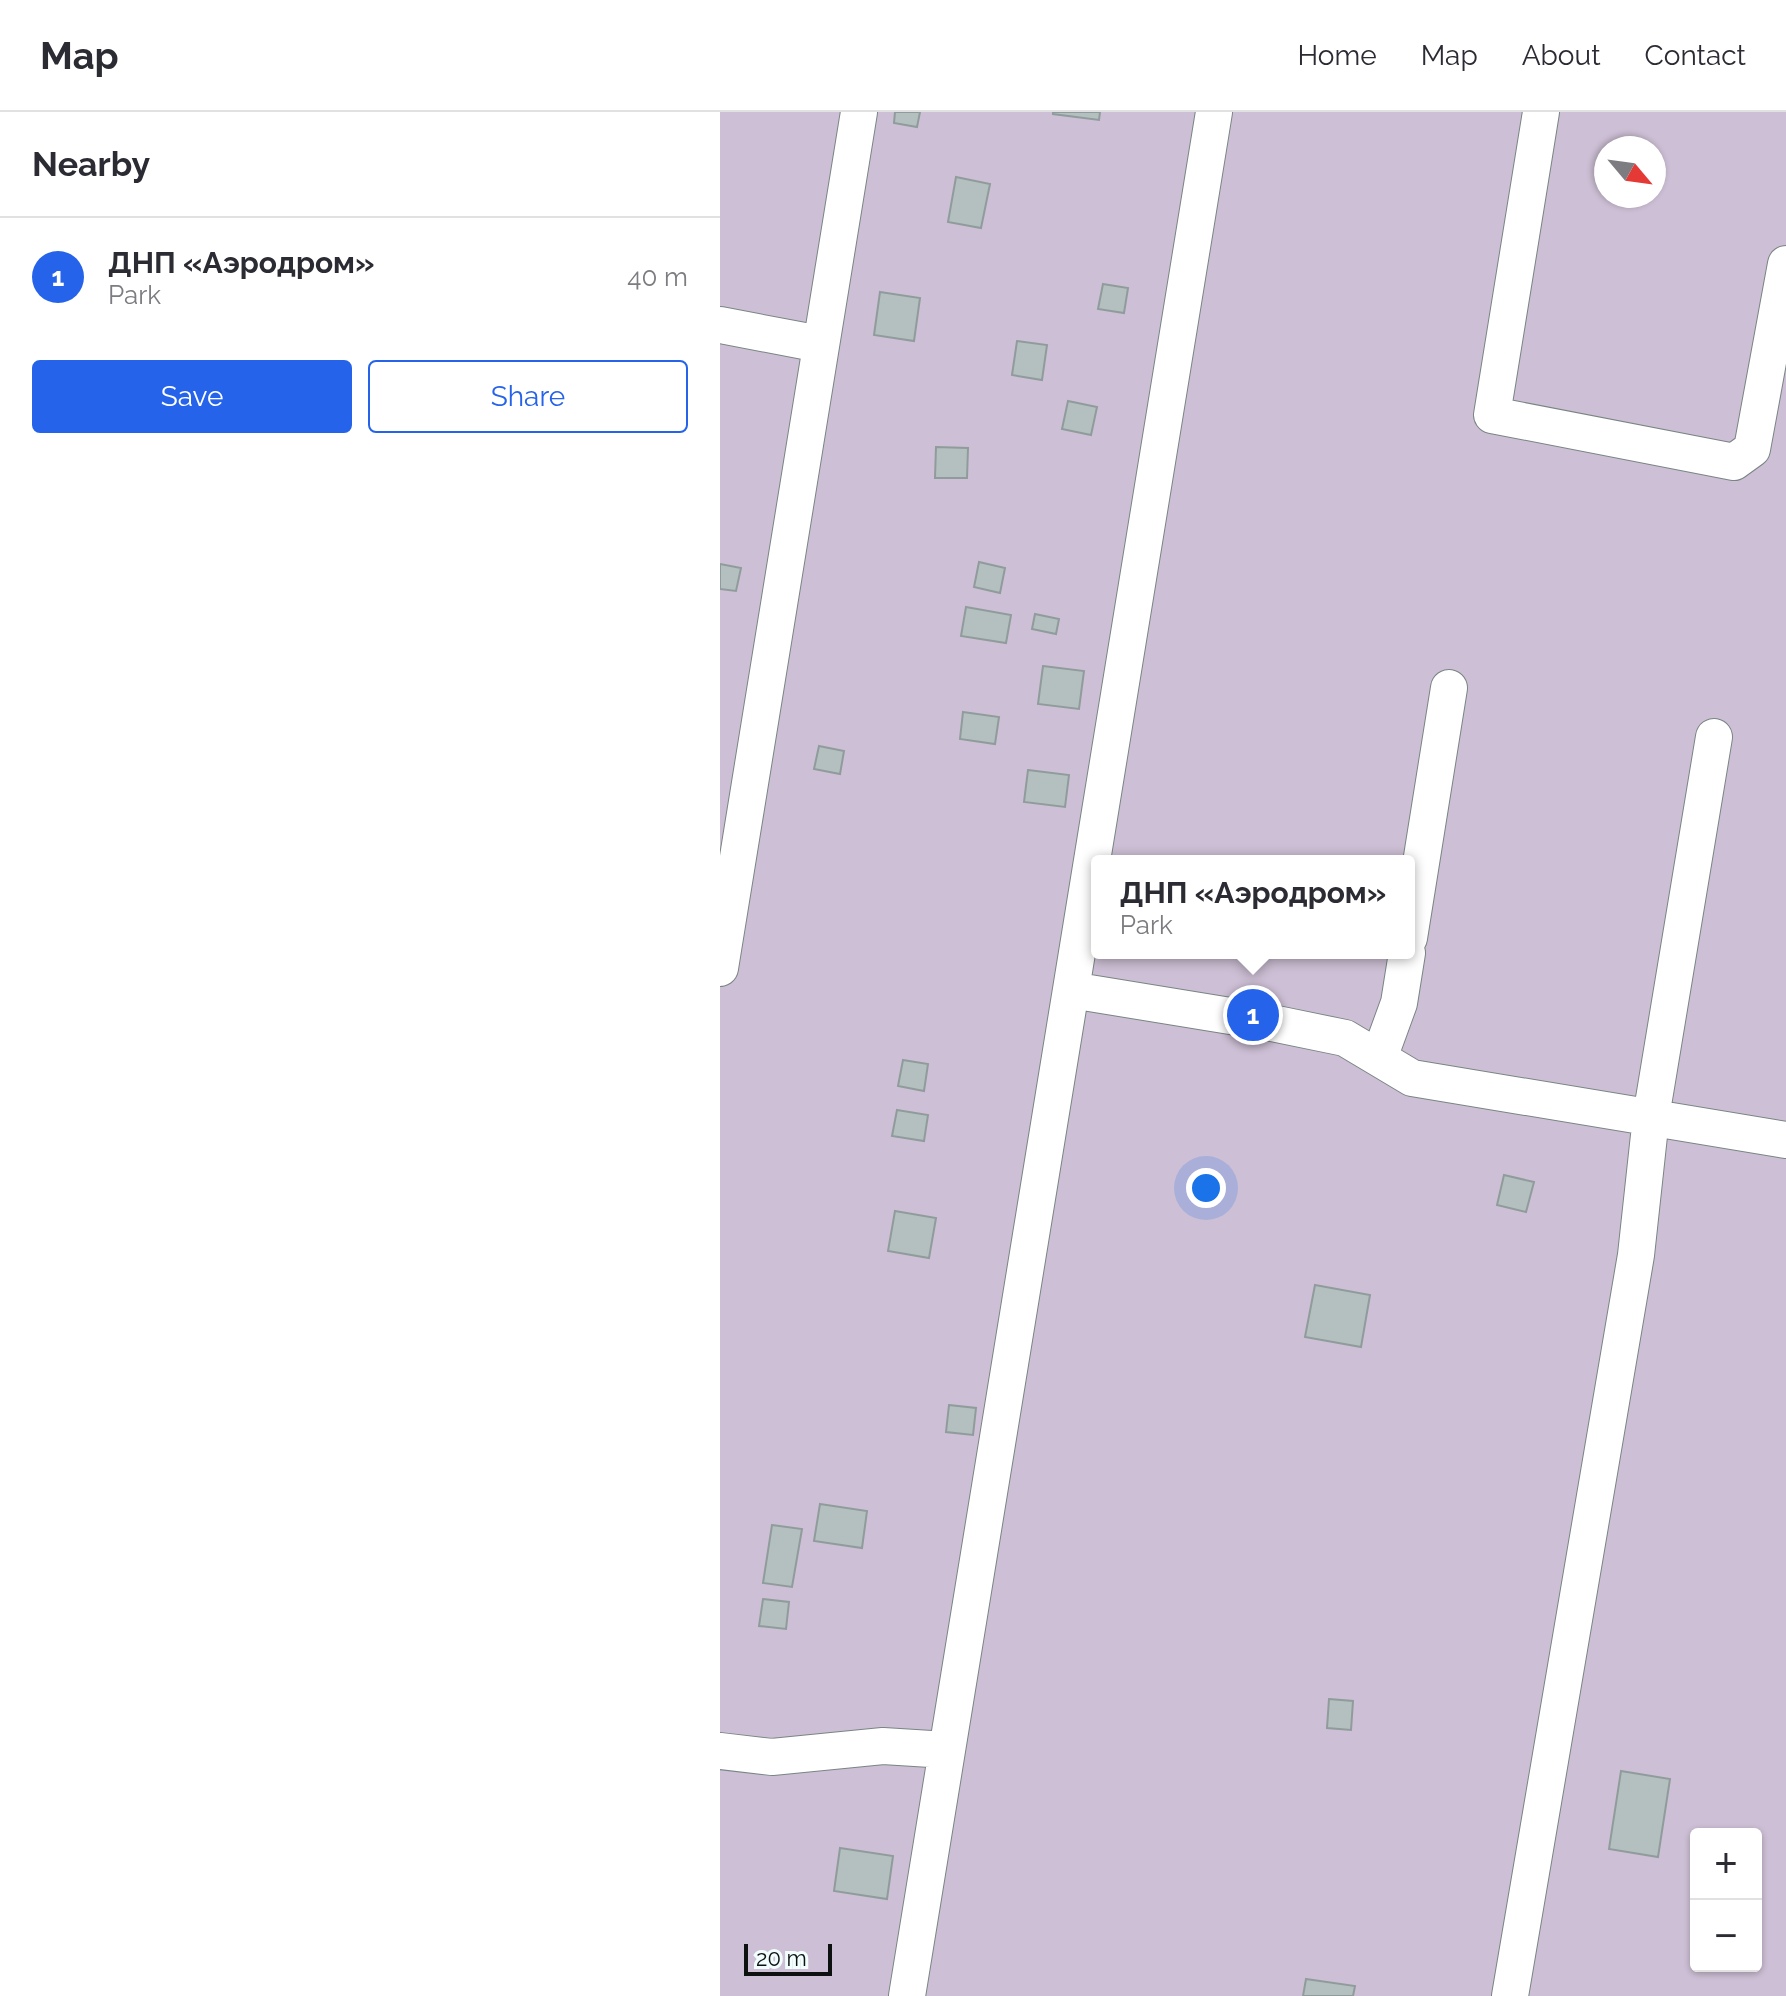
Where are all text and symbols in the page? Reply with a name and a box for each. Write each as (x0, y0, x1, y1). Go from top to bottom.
text: Map (40, 33, 119, 78)
text: Home (1297, 39, 1377, 72)
text: Map (1421, 39, 1478, 72)
text: About (1522, 39, 1601, 72)
text: Contact (1645, 39, 1746, 72)
north arrow (1594, 136, 1666, 208)
text: Nearby (32, 144, 150, 184)
text: ДНП «Аэродром» (108, 245, 375, 280)
text: 1 (52, 262, 64, 292)
text: 40 m (627, 262, 688, 292)
text: Park (108, 280, 161, 310)
button: Save (32, 360, 352, 433)
button: Share (368, 360, 688, 433)
popup (1091, 855, 1415, 959)
text: ДНП «Аэродром» (1120, 875, 1386, 910)
text: Park (1120, 910, 1173, 940)
pin: 1 (1227, 985, 1279, 1045)
your location (1186, 1168, 1226, 1208)
map controls (1690, 1828, 1762, 1972)
button: + (1690, 1828, 1762, 1900)
button: − (1690, 1900, 1762, 1972)
scale bar (744, 1940, 832, 1976)
text: 20 m (756, 1945, 807, 1971)

